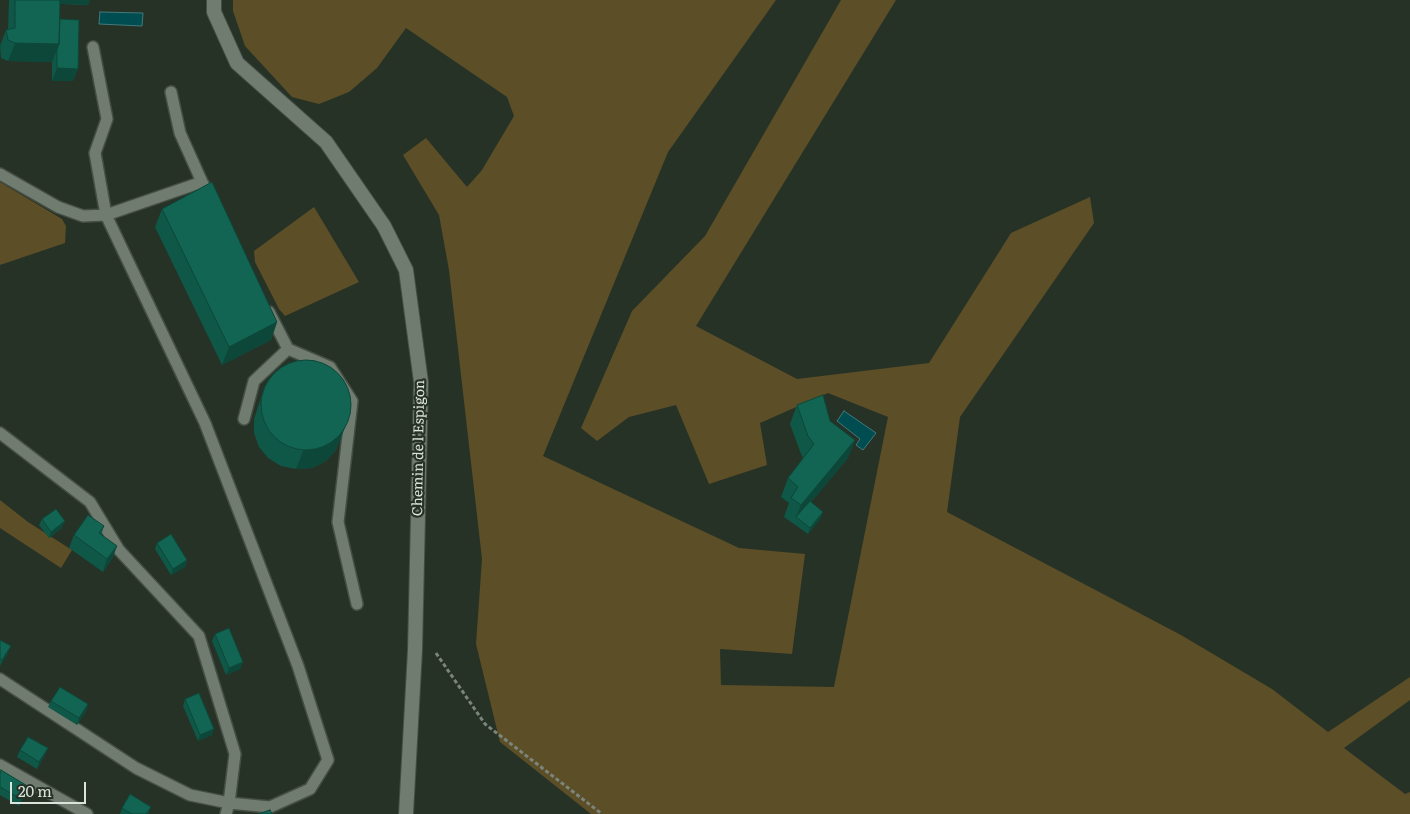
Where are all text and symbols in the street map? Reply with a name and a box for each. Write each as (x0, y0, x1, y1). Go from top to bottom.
street label: Chemin de l'Espigon (409, 380, 429, 516)
scale bar (12, 772, 89, 804)
text: 20 m (18, 779, 52, 802)

